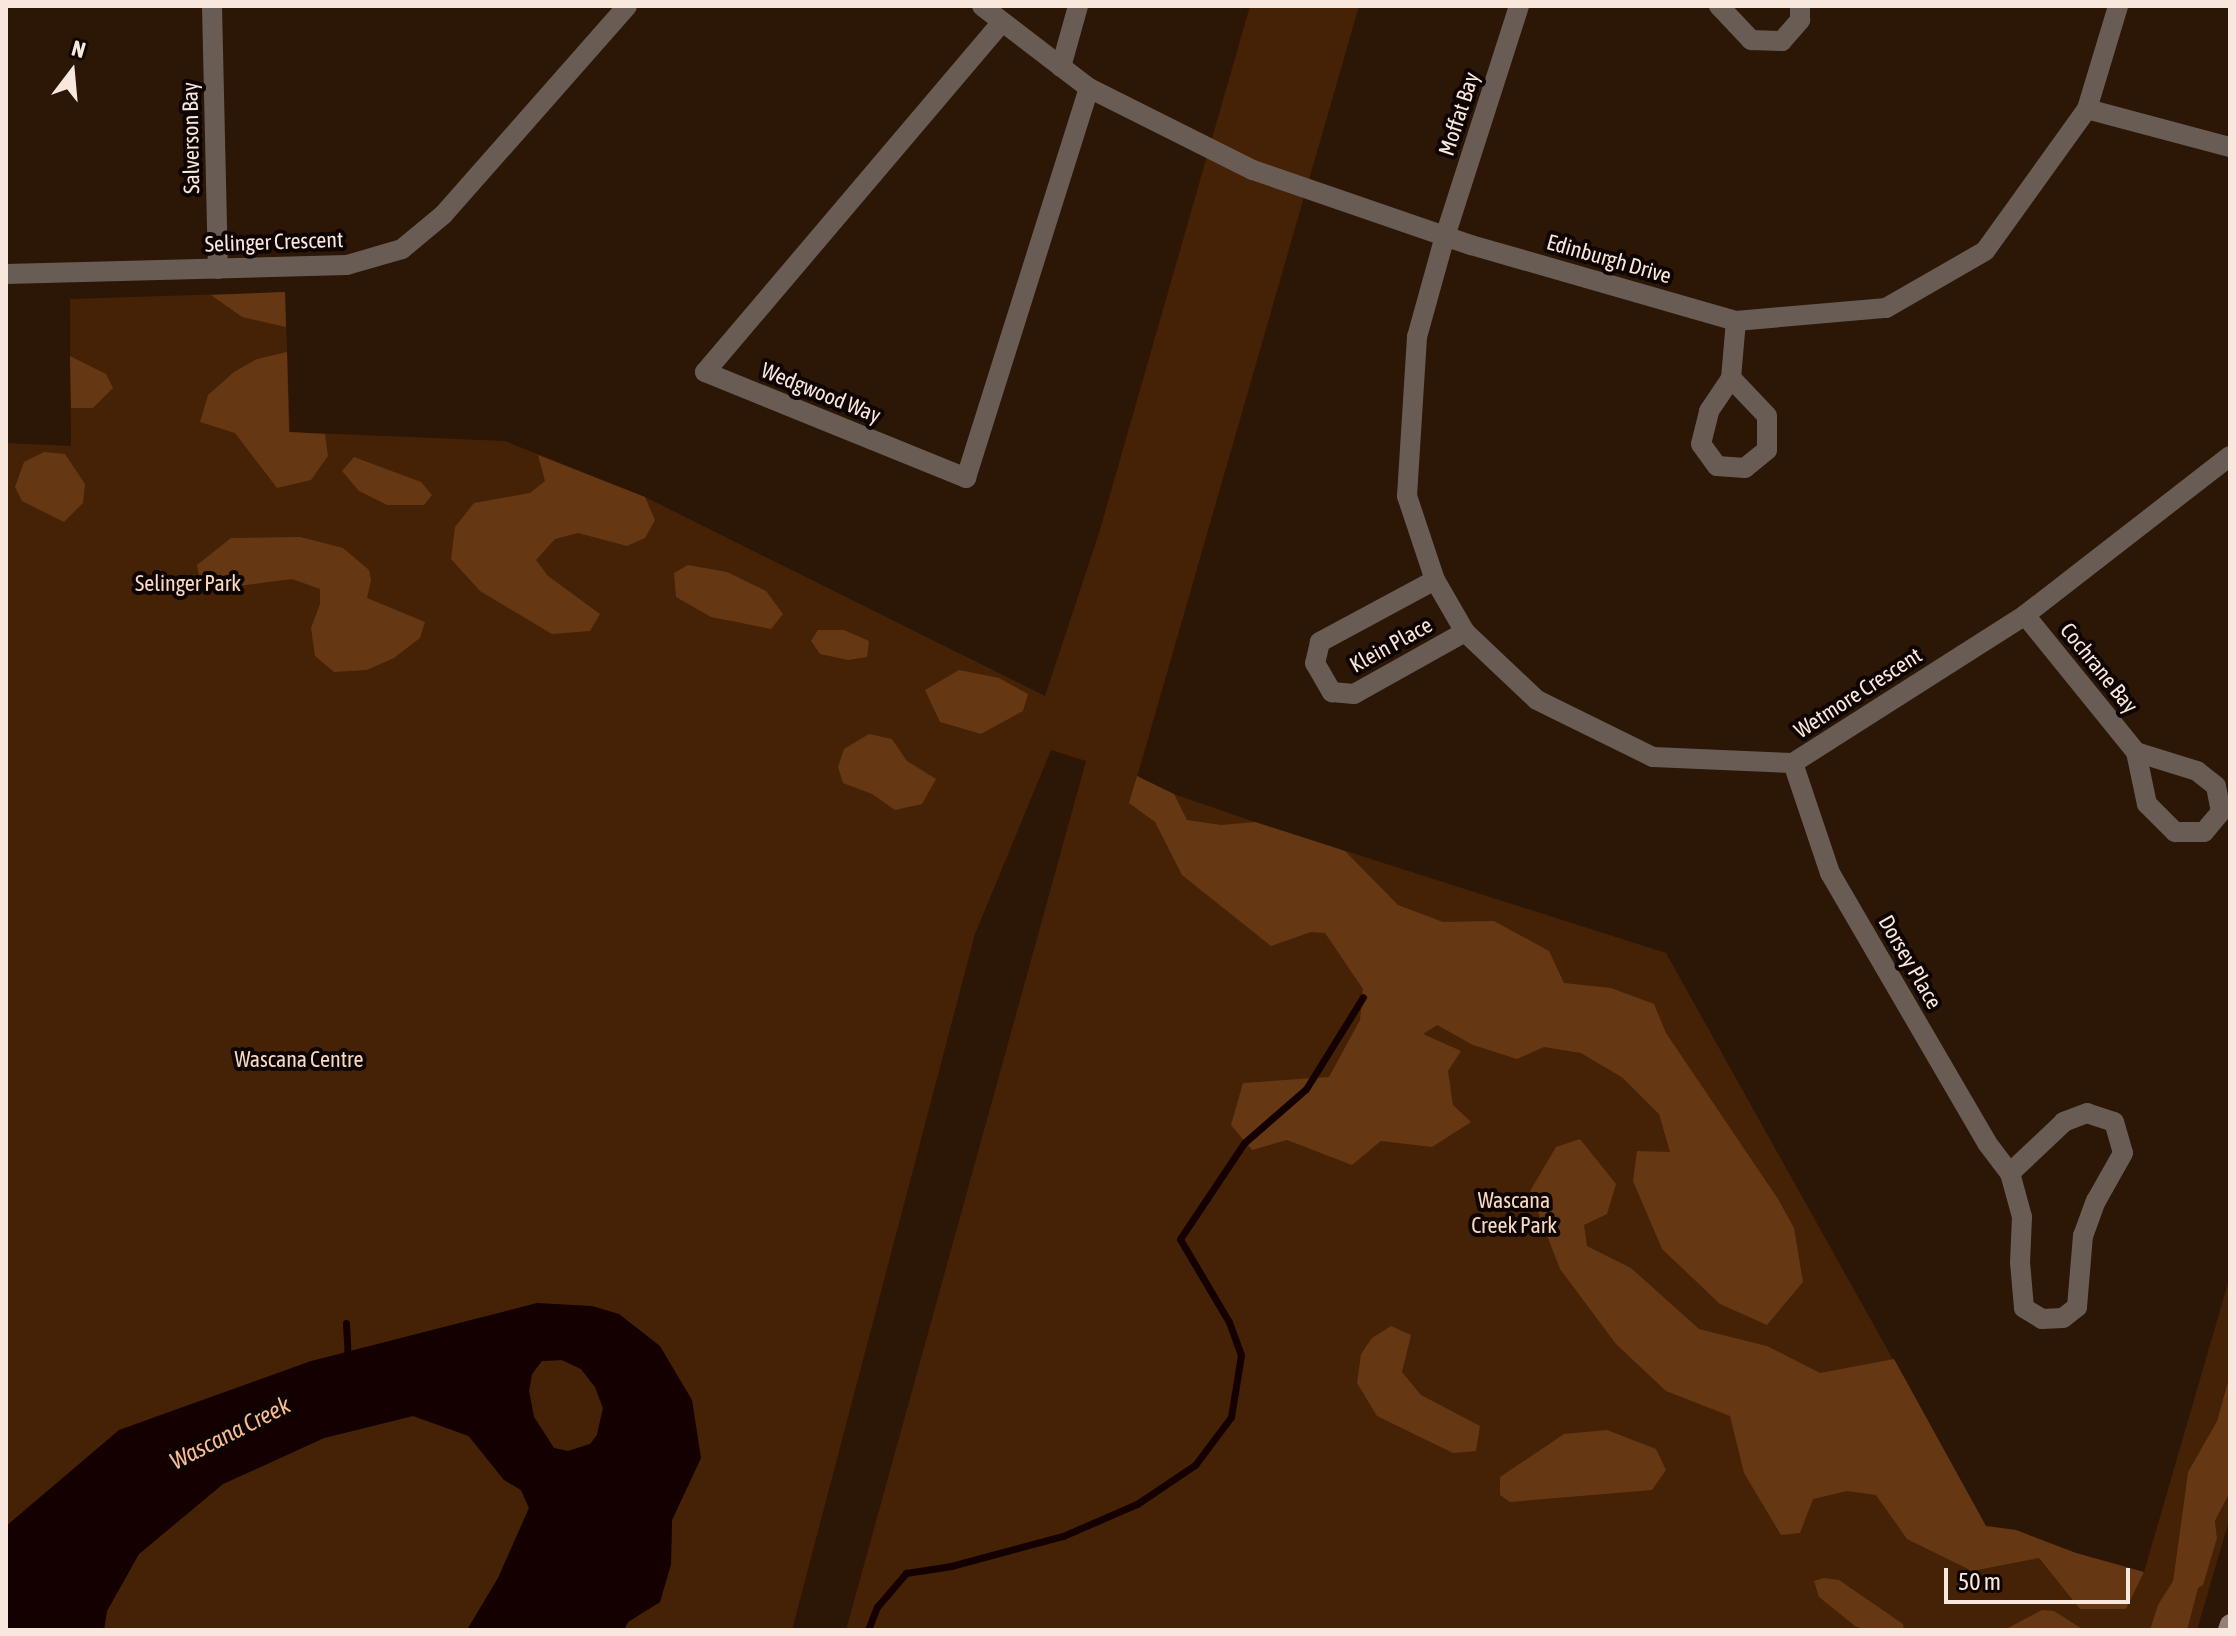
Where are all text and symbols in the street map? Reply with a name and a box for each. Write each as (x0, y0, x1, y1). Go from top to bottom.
north arrow (32, 32, 112, 112)
text: N (69, 35, 88, 63)
street label: Moffat Bay (1433, 69, 1485, 159)
street label: Salverson Bay (177, 82, 205, 194)
street label: Selinger Crescent (204, 226, 344, 258)
street label: Edinburgh Drive (1544, 229, 1674, 289)
street label: Wedgwood Way (757, 357, 885, 429)
park label: Selinger Park (135, 571, 241, 597)
street label: Klein Place (1345, 612, 1437, 678)
street label: Cochrane Bay (2055, 617, 2143, 719)
street label: Wetmore Crescent (1789, 642, 1927, 744)
street label: Dorsey Place (1873, 910, 1947, 1014)
park label: Wascana Centre (235, 1047, 363, 1073)
park label: Wascana Creek Park (1471, 1187, 1557, 1238)
water label: Wascana Creek (165, 1390, 295, 1476)
scale bar (1948, 1552, 2134, 1602)
text: 50 m (1958, 1568, 2001, 1595)

